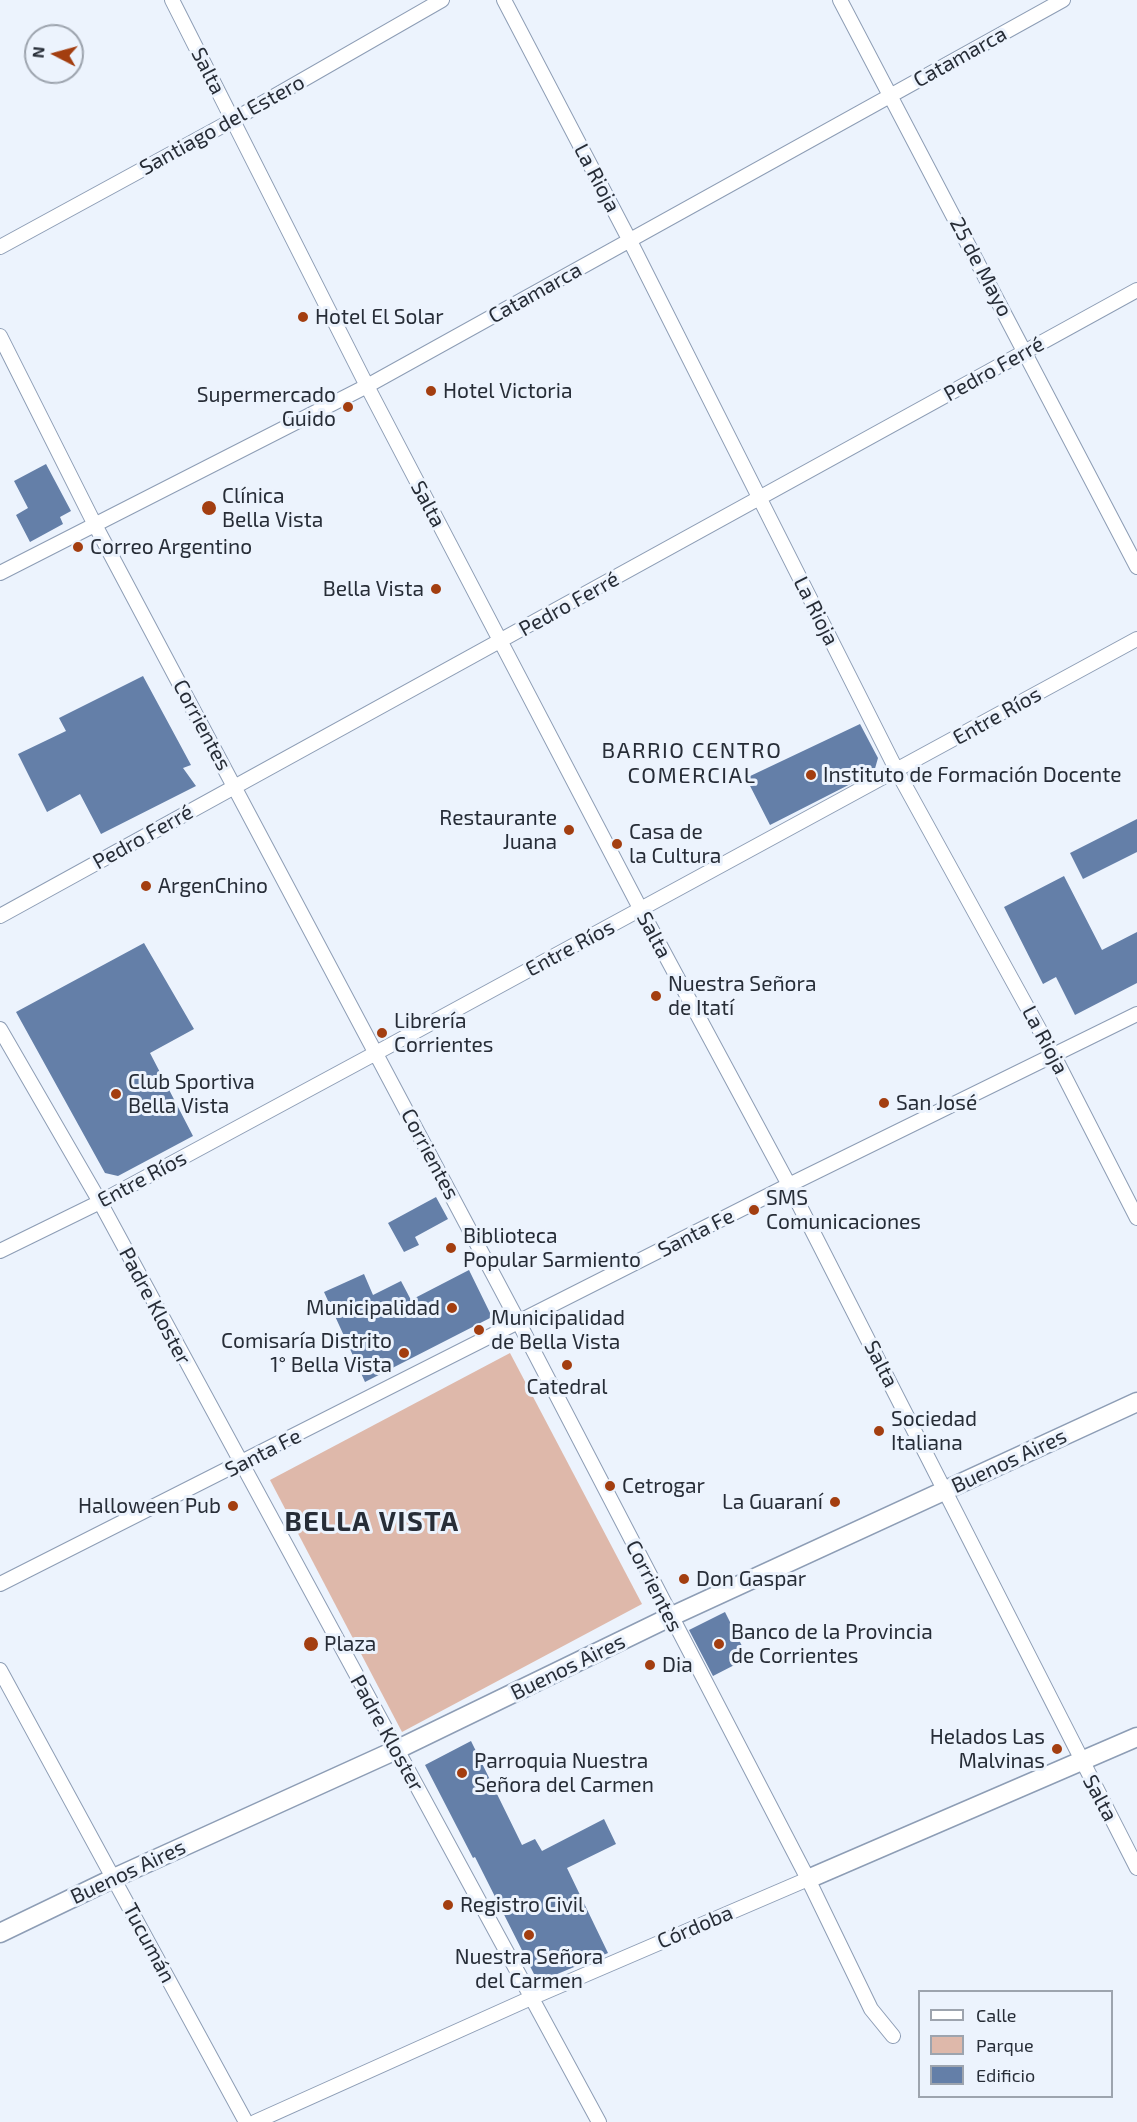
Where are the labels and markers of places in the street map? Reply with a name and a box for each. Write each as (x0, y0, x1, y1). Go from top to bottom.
place label: Hotel El Solar (315, 304, 444, 330)
marker: Hotel El Solar (296, 310, 310, 324)
place label: Hotel Victoria (443, 378, 572, 404)
place label: Supermercado Guido (197, 382, 336, 432)
marker: Hotel Victoria (424, 384, 438, 398)
marker: Supermercado Guido (341, 400, 355, 414)
place label: Clínica Bella Vista (222, 483, 323, 533)
marker: Clínica Bella Vista (200, 499, 218, 517)
place label: Correo Argentino (90, 534, 252, 560)
marker: Correo Argentino (71, 540, 85, 554)
place label: Bella Vista (323, 576, 424, 602)
marker: Bella Vista (429, 582, 443, 596)
place label: Instituto de Formación Docente (823, 762, 1121, 788)
marker: Instituto de Formación Docente (804, 768, 818, 782)
place label: Restaurante Juana (439, 805, 557, 855)
place label: Casa de la Cultura (629, 819, 721, 869)
marker: Restaurante Juana (562, 823, 576, 837)
marker: Casa de la Cultura (610, 837, 624, 851)
place label: ArgenChino (158, 873, 268, 899)
marker: ArgenChino (139, 879, 153, 893)
place label: Nuestra Señora de Itatí (668, 971, 816, 1021)
marker: Nuestra Señora de Itatí (649, 989, 663, 1003)
place label: Librería Corrientes (394, 1008, 493, 1058)
marker: Librería Corrientes (375, 1026, 389, 1040)
place label: Club Sportiva Bella Vista (128, 1069, 255, 1119)
marker: Club Sportiva Bella Vista (109, 1087, 123, 1101)
place label: San José (896, 1090, 977, 1116)
marker: San José (877, 1096, 891, 1110)
place label: SMS Comunicaciones (766, 1185, 921, 1235)
marker: SMS Comunicaciones (747, 1203, 761, 1217)
place label: Biblioteca Popular Sarmiento (463, 1223, 641, 1273)
marker: Biblioteca Popular Sarmiento (444, 1241, 458, 1255)
place label: Municipalidad (306, 1295, 440, 1321)
marker: Municipalidad (445, 1301, 459, 1315)
place label: Municipalidad de Bella Vista (491, 1305, 625, 1355)
marker: Municipalidad de Bella Vista (472, 1323, 486, 1337)
place label: Comisaría Distrito 1° Bella Vista (221, 1328, 392, 1378)
marker: Comisaría Distrito 1° Bella Vista (397, 1346, 411, 1360)
marker: Catedral (560, 1358, 574, 1372)
place label: Catedral (527, 1374, 607, 1400)
place label: Sociedad Italiana (891, 1406, 977, 1456)
marker: Sociedad Italiana (872, 1424, 886, 1438)
place label: Cetrogar (622, 1473, 705, 1499)
marker: Cetrogar (603, 1479, 617, 1493)
place label: La Guaraní (722, 1489, 823, 1515)
place label: Halloween Pub (78, 1493, 221, 1519)
marker: La Guaraní (828, 1495, 842, 1509)
marker: Halloween Pub (226, 1499, 240, 1513)
place label: Don Gaspar (696, 1566, 806, 1592)
marker: Don Gaspar (677, 1572, 691, 1586)
place label: Banco de la Provincia de Corrientes (731, 1619, 933, 1669)
place label: Plaza (324, 1631, 376, 1657)
marker: Plaza (302, 1635, 320, 1653)
marker: Banco de la Provincia de Corrientes (712, 1637, 726, 1651)
place label: Dia (662, 1652, 693, 1678)
marker: Dia (643, 1658, 657, 1672)
place label: Helados Las Malvinas (930, 1724, 1045, 1774)
marker: Helados Las Malvinas (1050, 1742, 1064, 1756)
place label: Parroquia Nuestra Señora del Carmen (474, 1748, 654, 1798)
marker: Parroquia Nuestra Señora del Carmen (455, 1766, 469, 1780)
place label: Registro Civil (460, 1892, 584, 1918)
marker: Registro Civil (441, 1898, 455, 1912)
marker: Nuestra Señora del Carmen (522, 1928, 536, 1942)
place label: Nuestra Señora del Carmen (455, 1944, 603, 1994)

